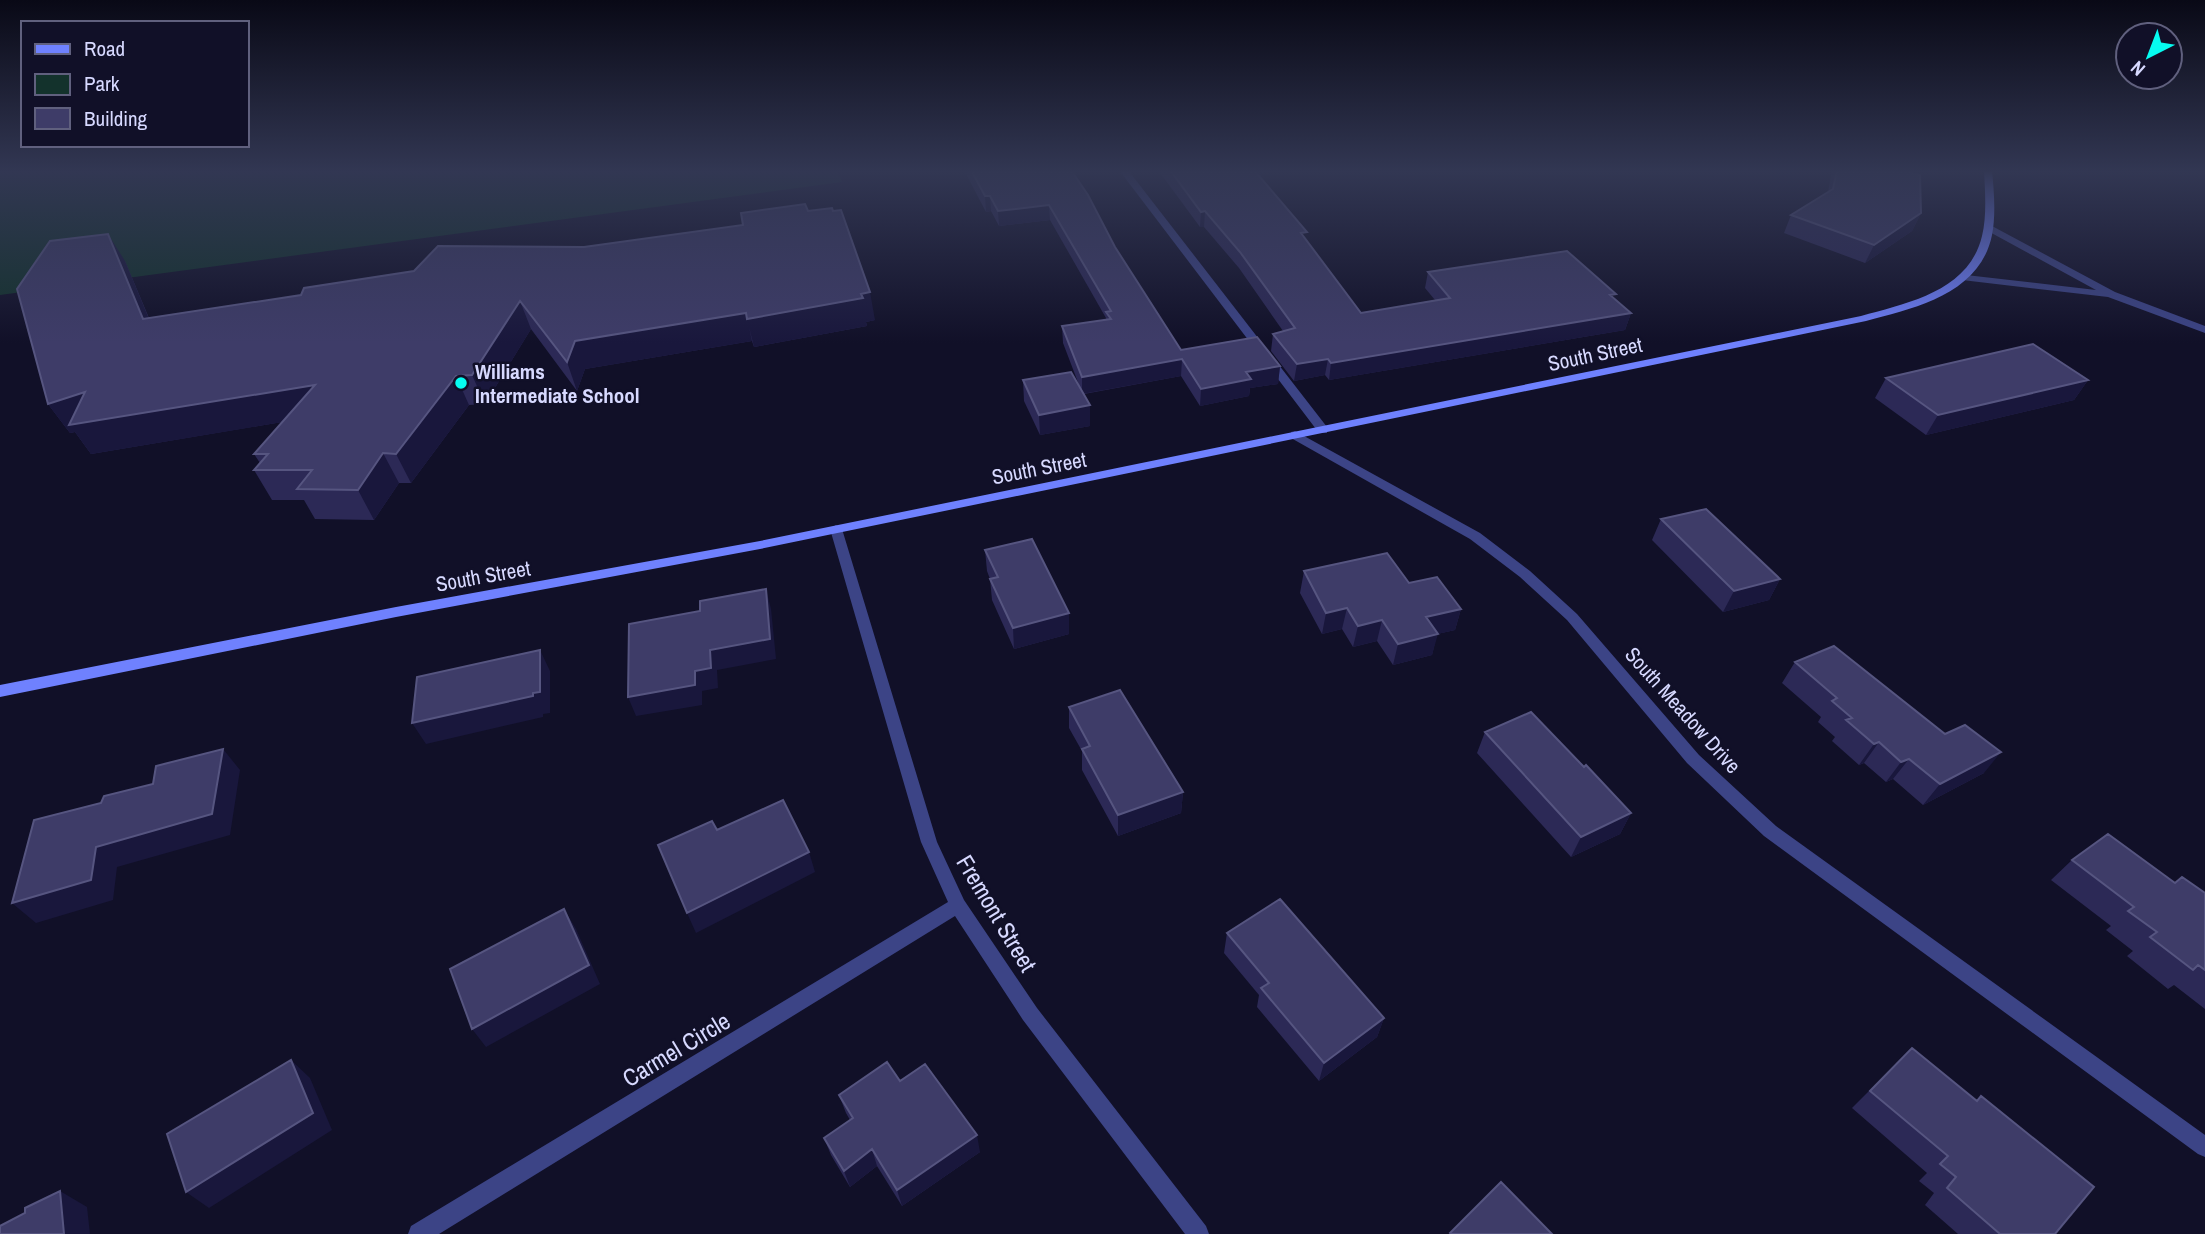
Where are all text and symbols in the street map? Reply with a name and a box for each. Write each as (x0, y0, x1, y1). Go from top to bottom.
legend (21, 21, 248, 147)
north arrow (2114, 21, 2184, 91)
text: Road (84, 34, 125, 63)
text: N (2125, 55, 2151, 82)
text: Park (84, 69, 120, 98)
text: Building (84, 104, 148, 133)
street label: South Street (1545, 330, 1645, 378)
place label: Williams Intermediate School (475, 357, 640, 410)
marker: Williams Intermediate School (453, 375, 469, 391)
street label: South Street (989, 445, 1089, 491)
street label: South Street (433, 553, 533, 599)
street label: South Meadow Drive (1618, 641, 1748, 779)
street label: Fremont Street (949, 849, 1045, 978)
street label: Carmel Circle (616, 1004, 736, 1094)

